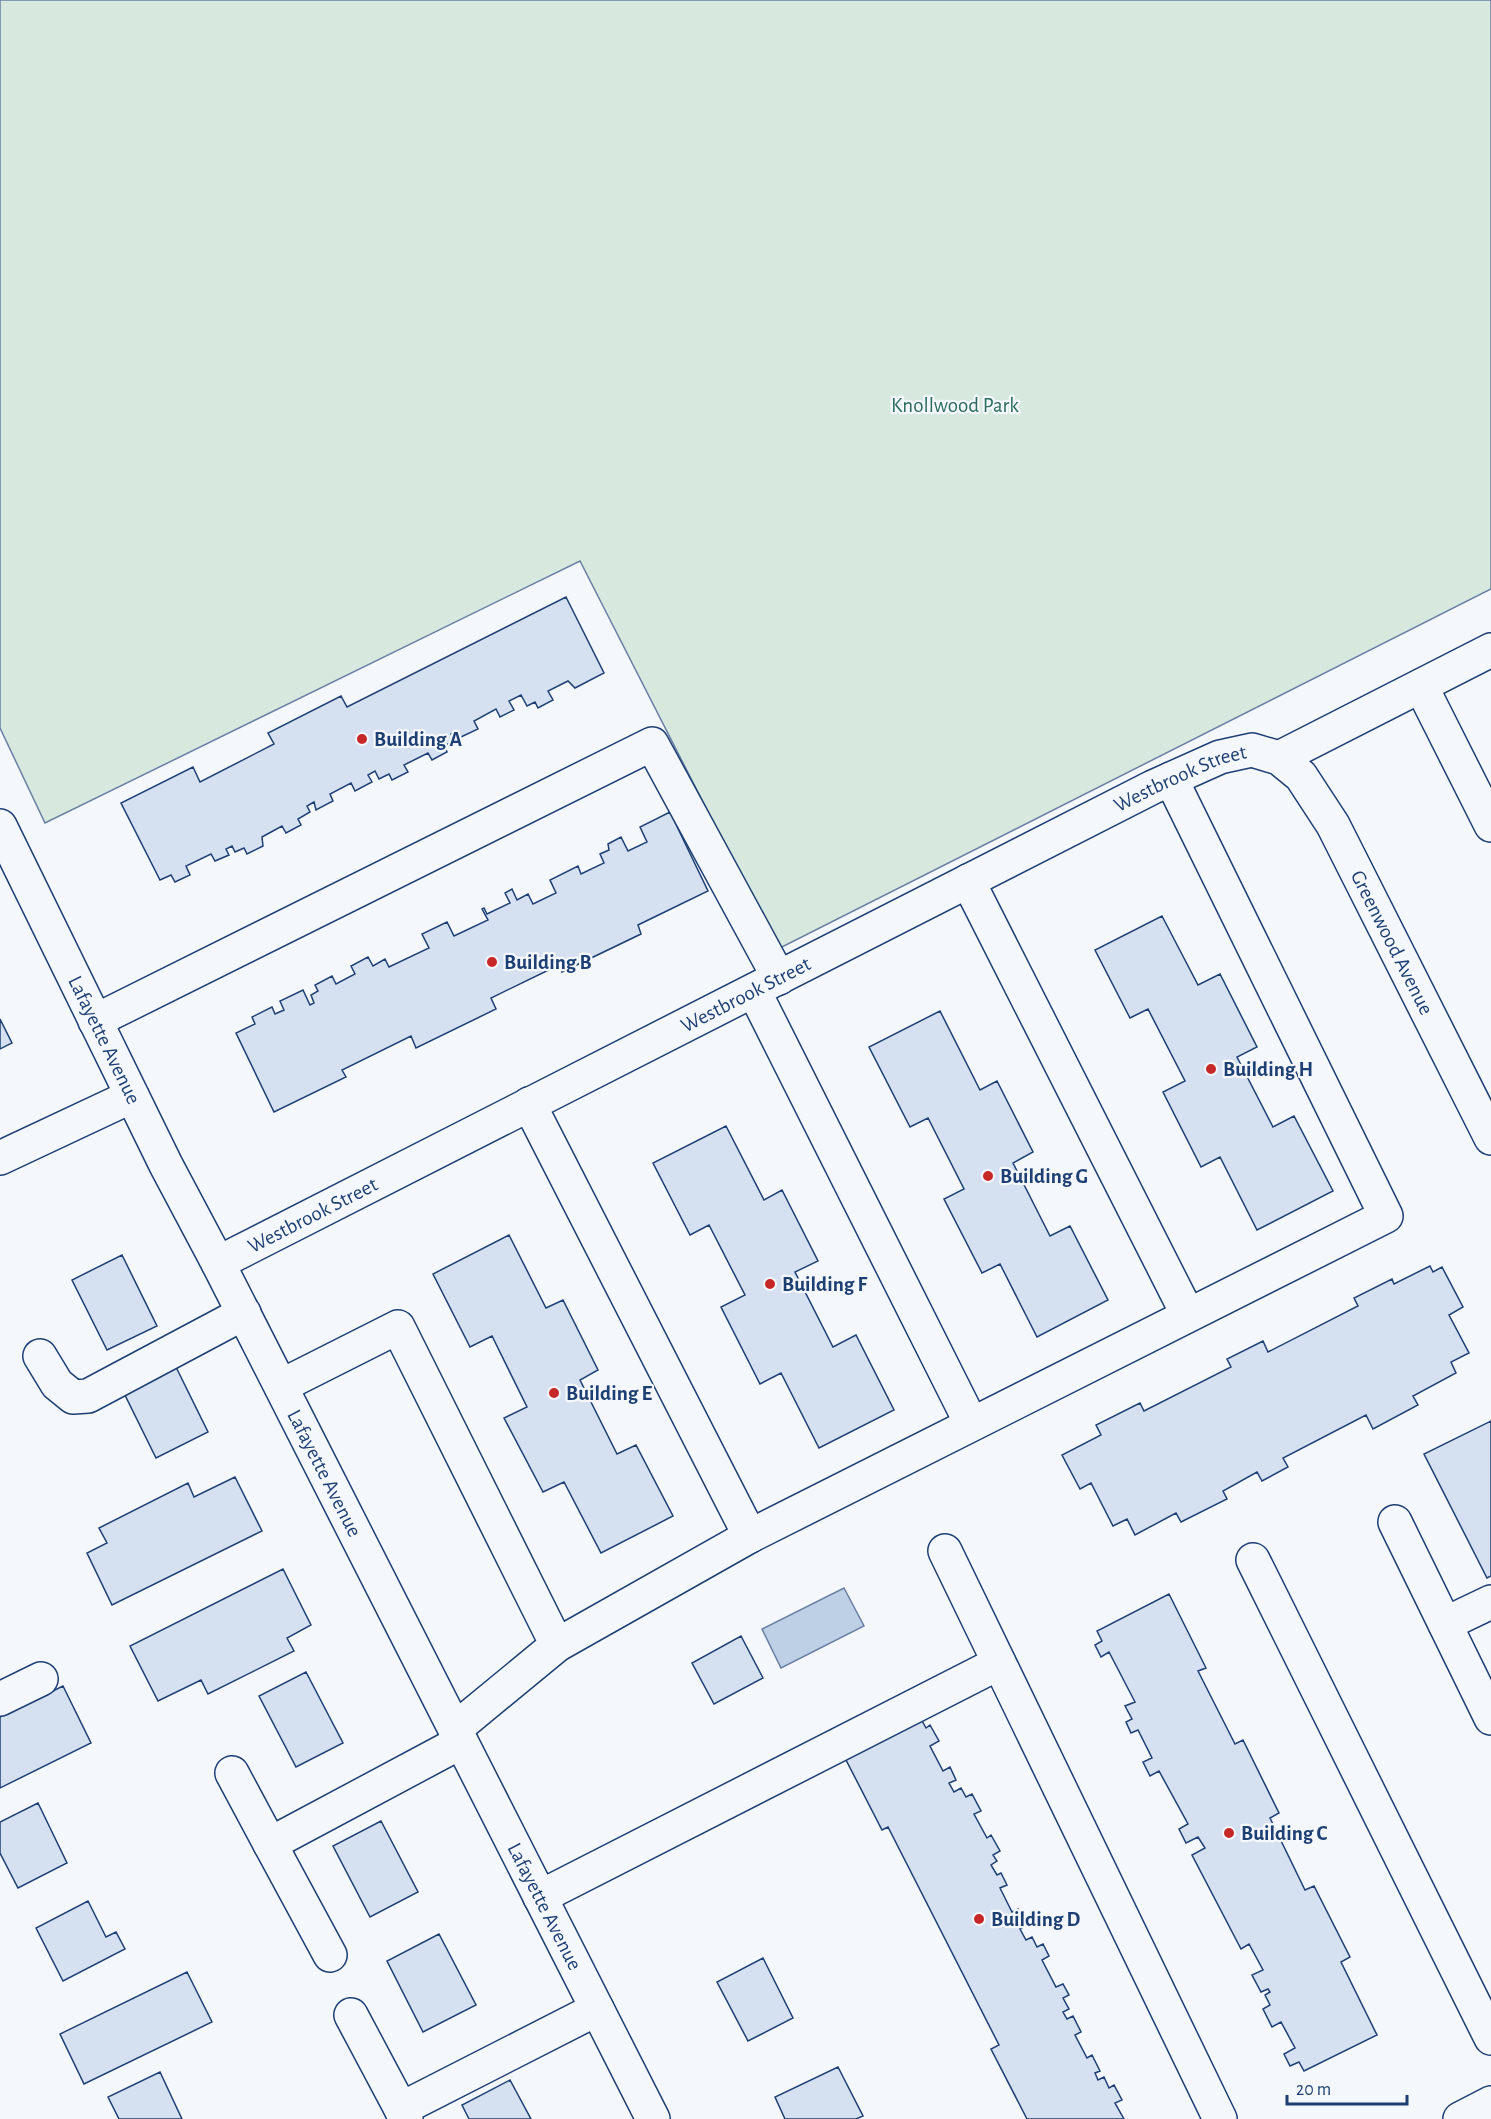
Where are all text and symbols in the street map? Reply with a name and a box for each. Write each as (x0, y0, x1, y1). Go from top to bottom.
park label: Knollwood Park (891, 395, 1019, 416)
place label: Building A (374, 729, 462, 750)
marker: Building A (355, 732, 369, 746)
street label: Westbrook Street (1110, 741, 1249, 816)
street label: Greenwood Avenue (1347, 867, 1437, 1018)
place label: Building B (504, 952, 592, 973)
street label: Westbrook Street (677, 953, 814, 1036)
marker: Building B (485, 955, 499, 969)
street label: Lafayette Avenue (65, 972, 145, 1107)
place label: Building H (1223, 1059, 1313, 1080)
marker: Building H (1204, 1062, 1218, 1076)
place label: Building G (1000, 1166, 1088, 1187)
marker: Building G (981, 1169, 995, 1183)
street label: Westbrook Street (244, 1173, 381, 1257)
place label: Building F (782, 1274, 867, 1295)
marker: Building F (763, 1277, 777, 1291)
place label: Building E (566, 1383, 652, 1404)
marker: Building E (547, 1386, 561, 1400)
street label: Lafayette Avenue (284, 1406, 366, 1540)
place label: Building C (1241, 1823, 1327, 1844)
marker: Building C (1222, 1826, 1236, 1840)
street label: Lafayette Avenue (504, 1839, 586, 1973)
place label: Building D (991, 1909, 1080, 1930)
marker: Building D (972, 1912, 986, 1926)
scale bar (1287, 2068, 1407, 2106)
text: 20 m (1296, 2081, 1331, 2099)

